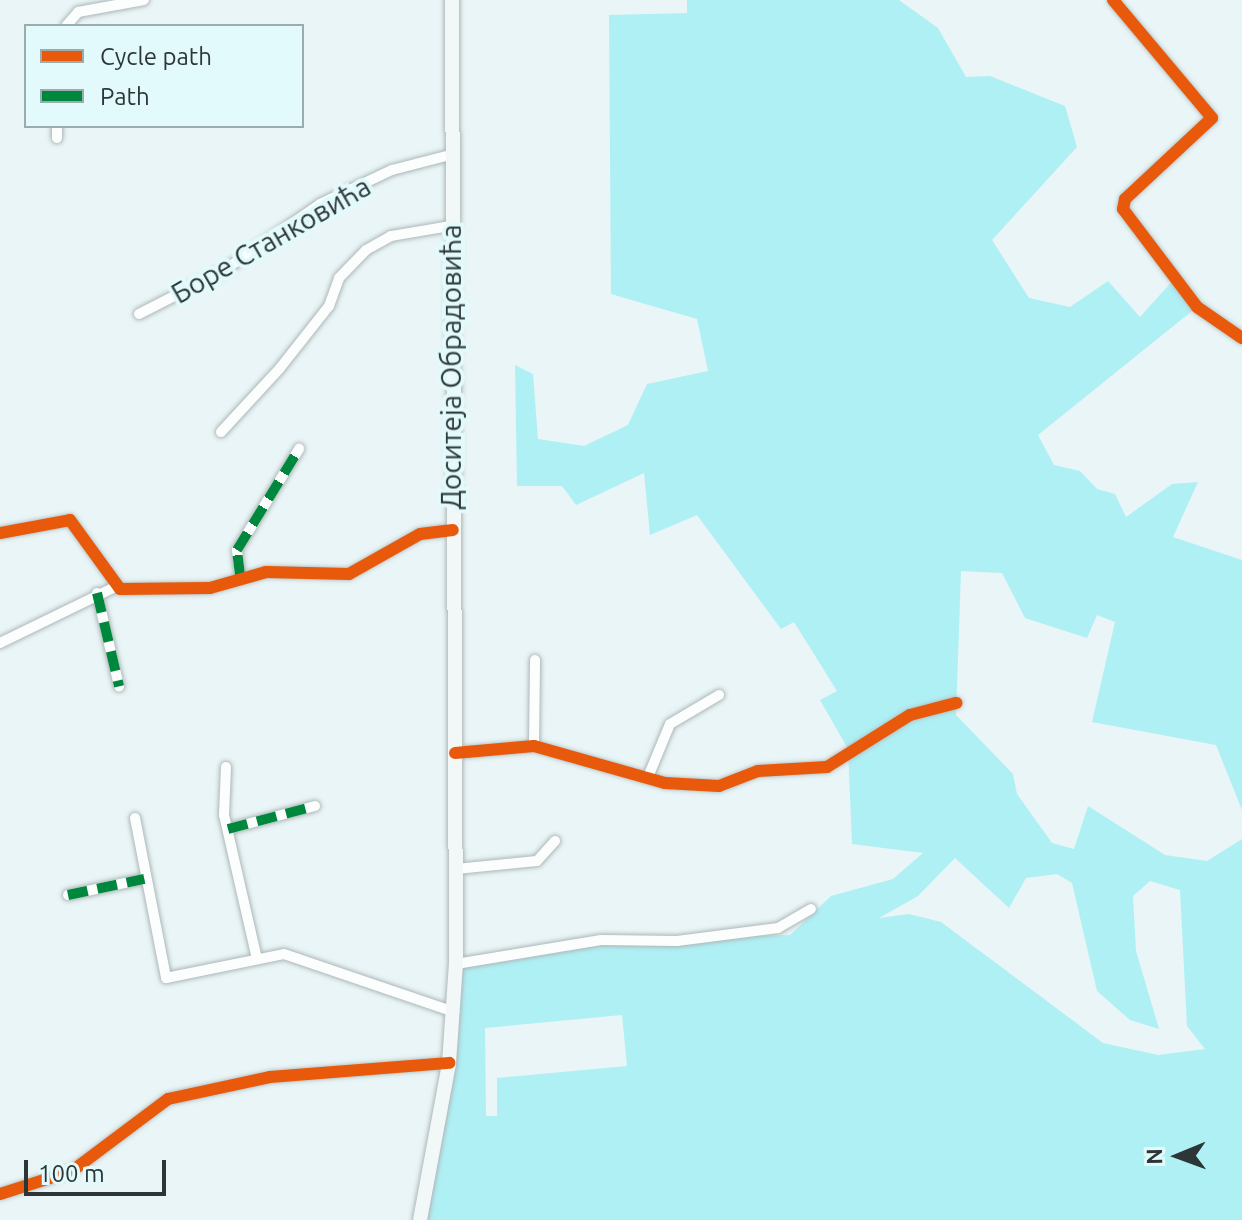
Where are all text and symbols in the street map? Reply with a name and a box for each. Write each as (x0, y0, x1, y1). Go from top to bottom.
legend (24, 24, 304, 128)
text: Cycle path (100, 43, 212, 70)
text: Path (100, 83, 150, 110)
street label: Боре Станковића (165, 169, 377, 311)
street label: Доситеја Обрадовића (434, 224, 468, 510)
north arrow (1138, 1116, 1218, 1196)
scale bar (28, 1144, 170, 1194)
text: N (1141, 1148, 1166, 1165)
text: 100 m (38, 1160, 105, 1187)

